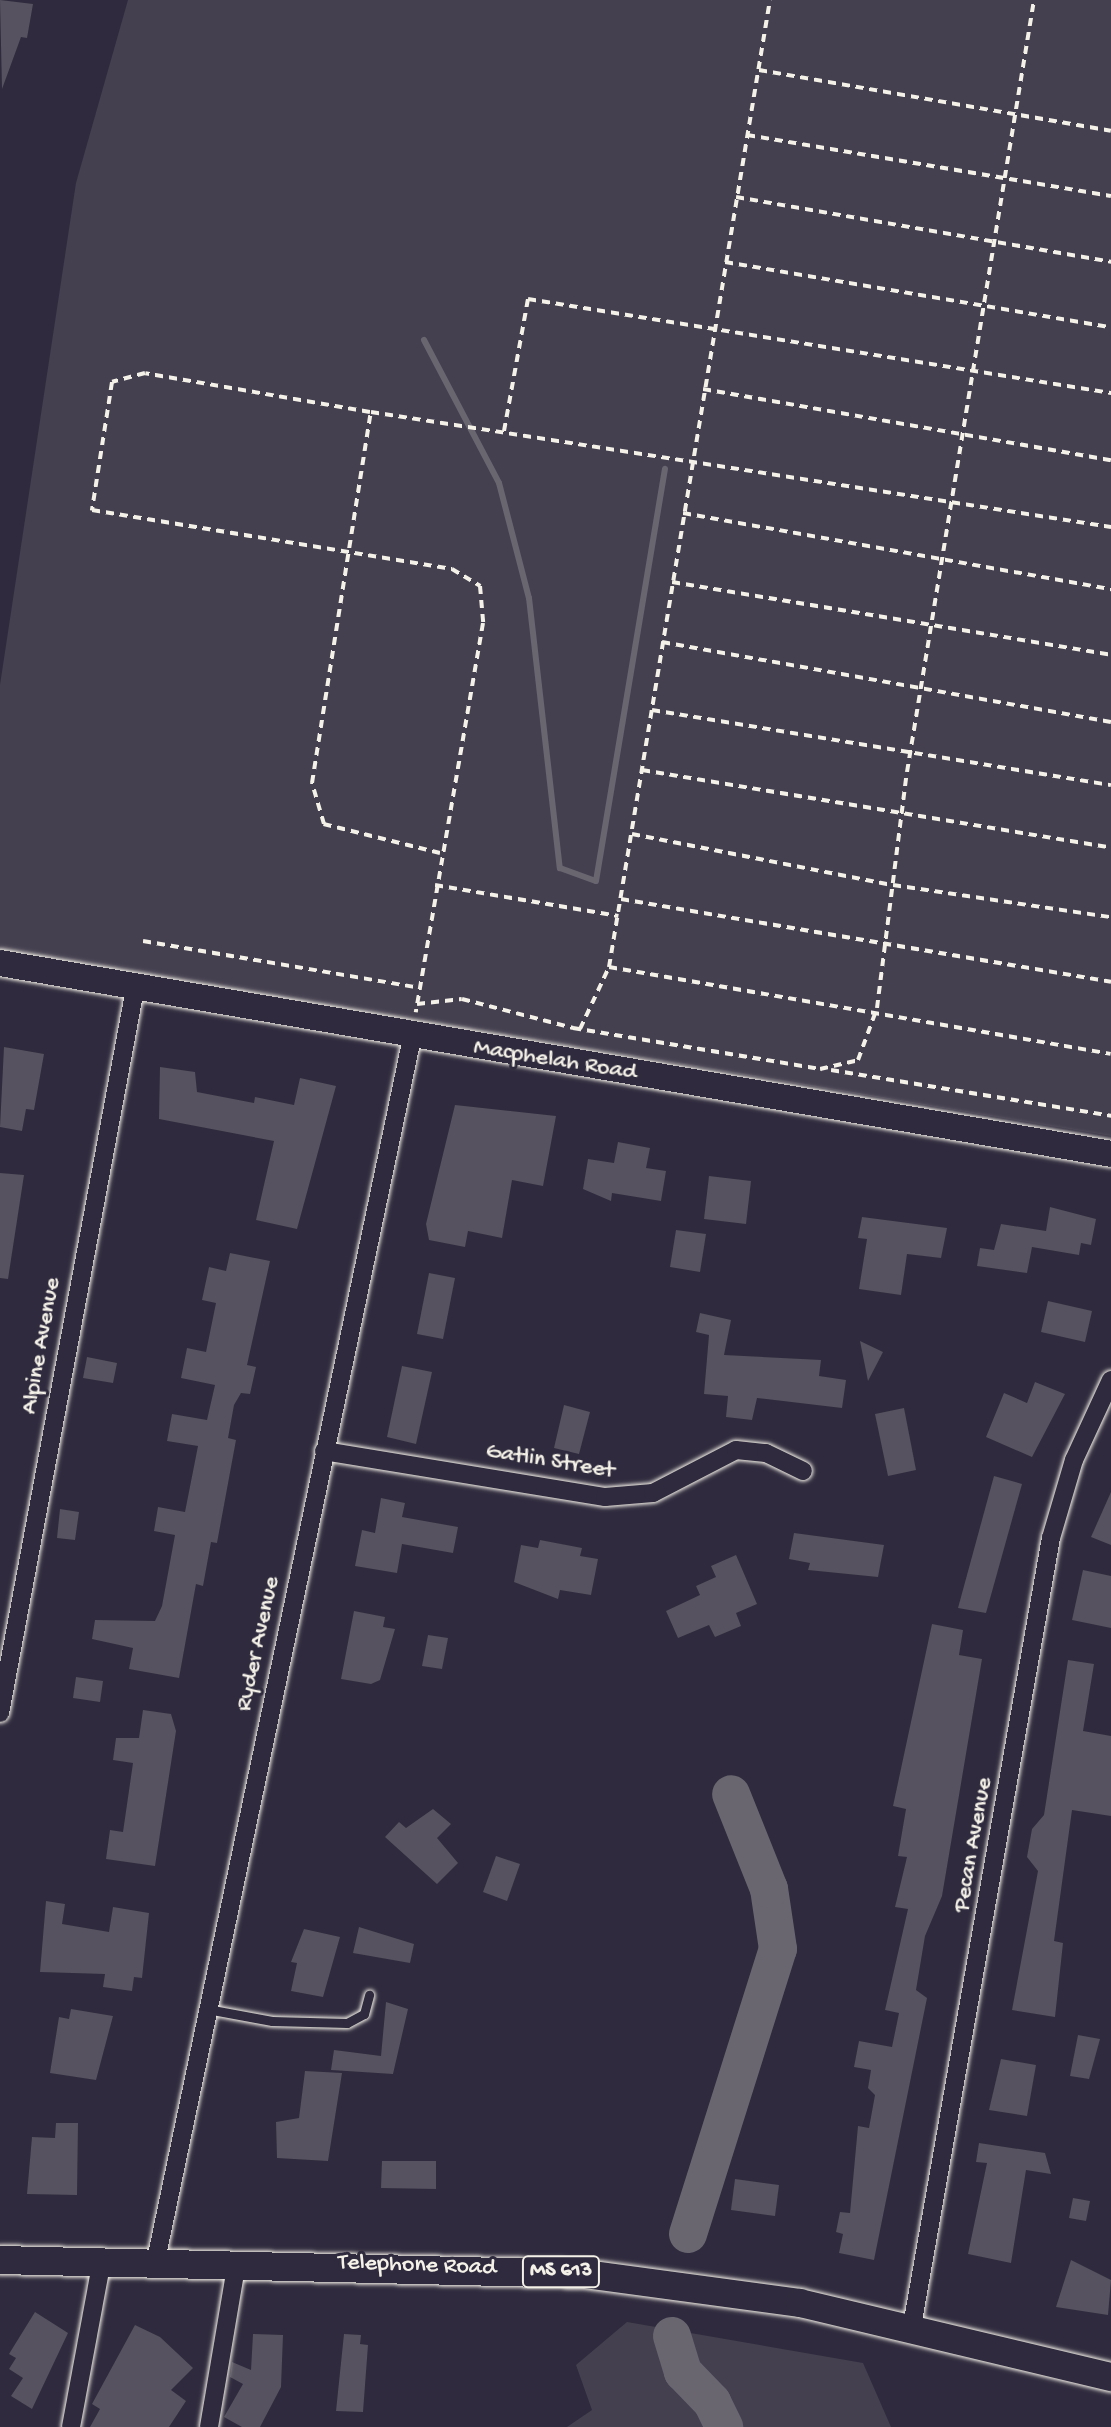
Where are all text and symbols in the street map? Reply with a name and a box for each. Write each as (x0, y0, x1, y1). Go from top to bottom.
street label: Macphelah Road (471, 1034, 639, 1088)
street label: Alpine Avenue (16, 1275, 68, 1417)
street label: Gatlin Street (484, 1438, 616, 1486)
street label: Ryder Avenue (231, 1574, 287, 1714)
street label: Pecan Avenue (948, 1775, 1000, 1915)
street label: Telephone Road (337, 2249, 497, 2283)
road number: MS 613 (521, 2254, 601, 2290)

